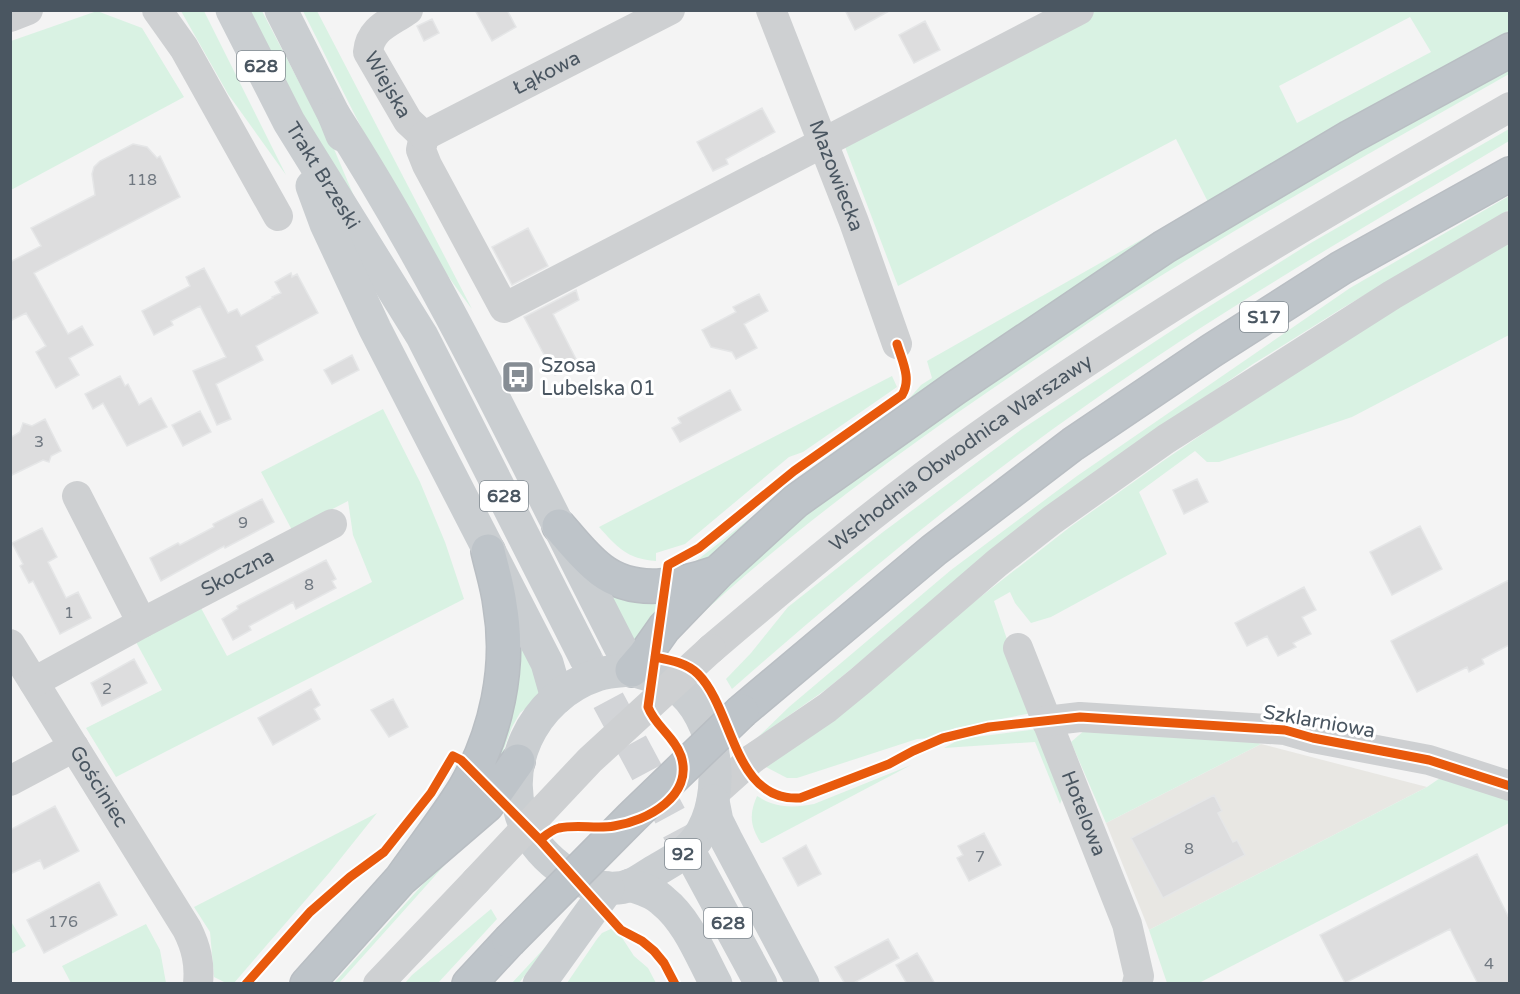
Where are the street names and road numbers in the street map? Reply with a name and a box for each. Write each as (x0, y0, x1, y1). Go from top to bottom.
street label: Łąkowa (509, 46, 585, 100)
street label: Wiejska (359, 48, 416, 123)
road number: 628 (237, 51, 285, 81)
street label: Mazowiecka (803, 117, 868, 234)
street label: Trakt Brzeski (280, 118, 365, 234)
road number: S17 (1240, 302, 1288, 332)
street label: Wschodnia Obwodnica Warszawy (825, 349, 1097, 557)
road number: 628 (480, 481, 528, 511)
street label: Skoczna (197, 544, 278, 602)
street label: Szklarniowa (1261, 700, 1377, 744)
street label: Gościniec (64, 741, 133, 832)
street label: Hotelowa (1056, 767, 1111, 860)
road number: 92 (665, 839, 701, 869)
road number: 628 (704, 908, 752, 938)

